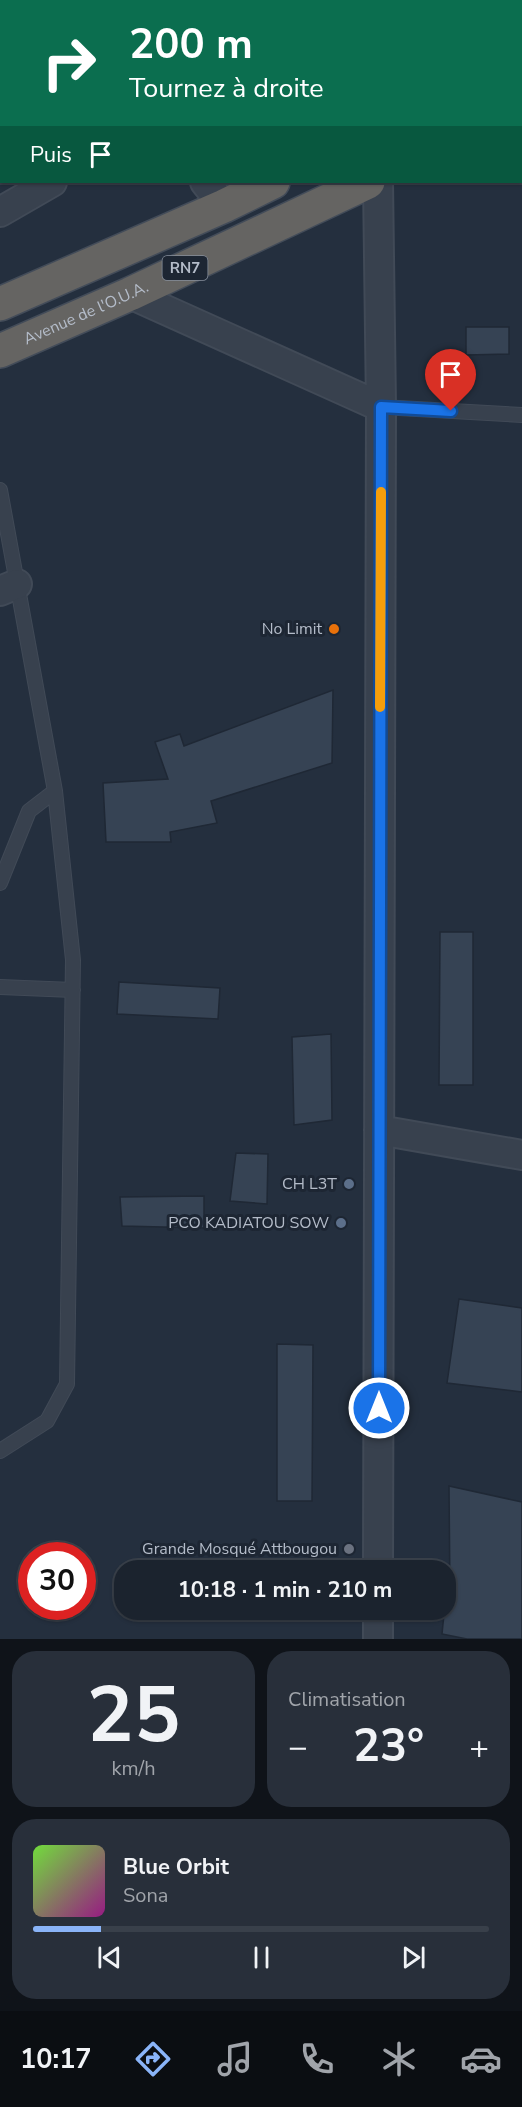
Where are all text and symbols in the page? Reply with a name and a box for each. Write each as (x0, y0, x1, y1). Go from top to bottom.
text: 200 m (129, 16, 253, 73)
icon: right (30, 24, 108, 102)
text: Tournez à droite (129, 70, 324, 107)
icon: arrive (84, 138, 117, 171)
text: Puis (30, 140, 72, 170)
road number: RN7 (162, 256, 207, 280)
street label: Avenue de l'O.U.A. (20, 276, 152, 350)
pin (425, 349, 476, 411)
icon: arrive (434, 358, 467, 391)
place label: No Limit (262, 618, 322, 640)
marker: No Limit (327, 622, 341, 636)
place label: CH L3T (282, 1173, 337, 1195)
marker: CH L3T (342, 1177, 356, 1191)
place label: PCO KADIATOU SOW (168, 1212, 329, 1234)
marker: PCO KADIATOU SOW (334, 1216, 348, 1230)
position arrow (347, 1376, 411, 1440)
place label: Grande Mosqué Attbougou (142, 1538, 337, 1560)
speed limit sign: 30 (18, 1542, 96, 1620)
marker: Grande Mosqué Attbougou (342, 1542, 356, 1556)
text: 10:18 · 1 min · 210 m (178, 1575, 392, 1605)
text: 25 (87, 1662, 180, 1769)
text: Climatisation (288, 1686, 406, 1713)
text: 23° (353, 1716, 424, 1777)
text: − (288, 1725, 308, 1770)
text: + (469, 1725, 489, 1770)
text: km/h (111, 1755, 156, 1782)
text: Blue Orbit (123, 1852, 229, 1882)
text: Sona (123, 1882, 168, 1909)
icon: previous (93, 1941, 126, 1974)
icon: pause (245, 1941, 278, 1974)
icon: next (397, 1941, 430, 1974)
icon: directions (132, 2038, 174, 2080)
icon: music (214, 2038, 256, 2080)
icon: phone (296, 2038, 338, 2080)
icon: climate (378, 2038, 420, 2080)
icon: car (460, 2038, 502, 2080)
text: 10:17 (20, 2041, 92, 2078)

